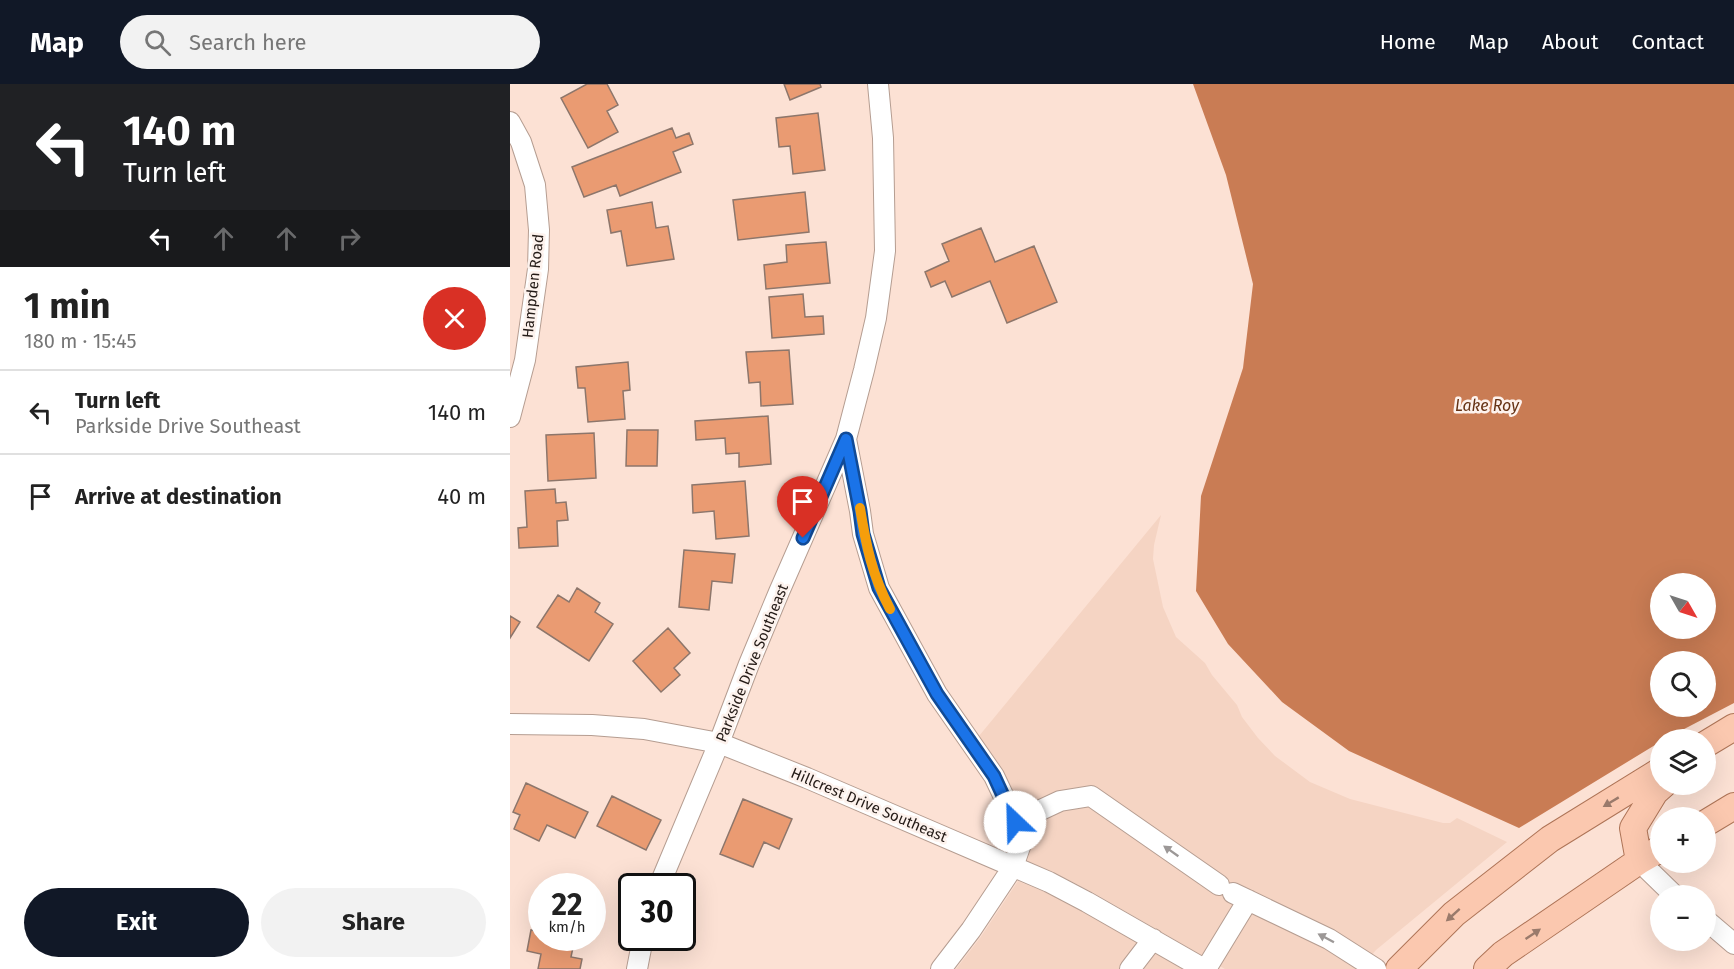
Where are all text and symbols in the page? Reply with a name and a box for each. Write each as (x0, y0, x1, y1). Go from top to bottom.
search box (120, 15, 540, 69)
text: Map (30, 26, 84, 59)
icon: search (141, 26, 174, 59)
text: Search here (189, 29, 307, 56)
text: Home (1380, 29, 1436, 55)
text: Map (1469, 29, 1509, 55)
text: About (1542, 29, 1599, 55)
text: Contact (1632, 29, 1704, 55)
text: 140 m (123, 106, 236, 156)
icon: left (24, 108, 102, 186)
text: Turn left (123, 157, 226, 189)
icon: left (144, 222, 177, 255)
icon: ahead (207, 222, 240, 255)
icon: ahead (270, 222, 303, 255)
icon: right (333, 222, 366, 255)
street label: Hampden Road (519, 233, 547, 339)
text: 1 min (24, 284, 111, 328)
button: close (423, 287, 486, 350)
text: 180 m · 15:45 (24, 329, 137, 353)
text: Turn left (75, 387, 160, 414)
icon: left (24, 396, 57, 429)
water label: Lake Roy (1455, 396, 1520, 415)
text: 140 m (428, 399, 486, 426)
text: Parkside Drive Southeast (75, 414, 301, 438)
pin (777, 476, 828, 538)
icon: arrive (24, 480, 57, 513)
text: Arrive at destination (75, 483, 282, 510)
text: 40 m (437, 483, 486, 510)
icon: arrive (786, 485, 819, 518)
north arrow (1650, 573, 1716, 639)
map controls (1650, 573, 1716, 951)
street label: Parkside Drive Southeast (712, 581, 792, 745)
button: search (1650, 651, 1716, 717)
button: layers (1650, 729, 1716, 795)
street label: Hillcrest Drive Southeast (788, 764, 950, 846)
position arrow (983, 790, 1047, 854)
one-way arrow (1603, 796, 1619, 807)
button: + (1650, 807, 1716, 873)
one-way arrow (1163, 846, 1179, 857)
speed limit sign: 30 (618, 873, 696, 951)
button: − (1650, 885, 1716, 951)
text: 22 (551, 887, 583, 923)
button: Exit (24, 888, 249, 957)
button: Share (261, 888, 486, 957)
one-way arrow (1446, 908, 1460, 922)
text: km/h (548, 918, 586, 936)
one-way arrow (1525, 929, 1541, 940)
one-way arrow (1318, 934, 1335, 943)

